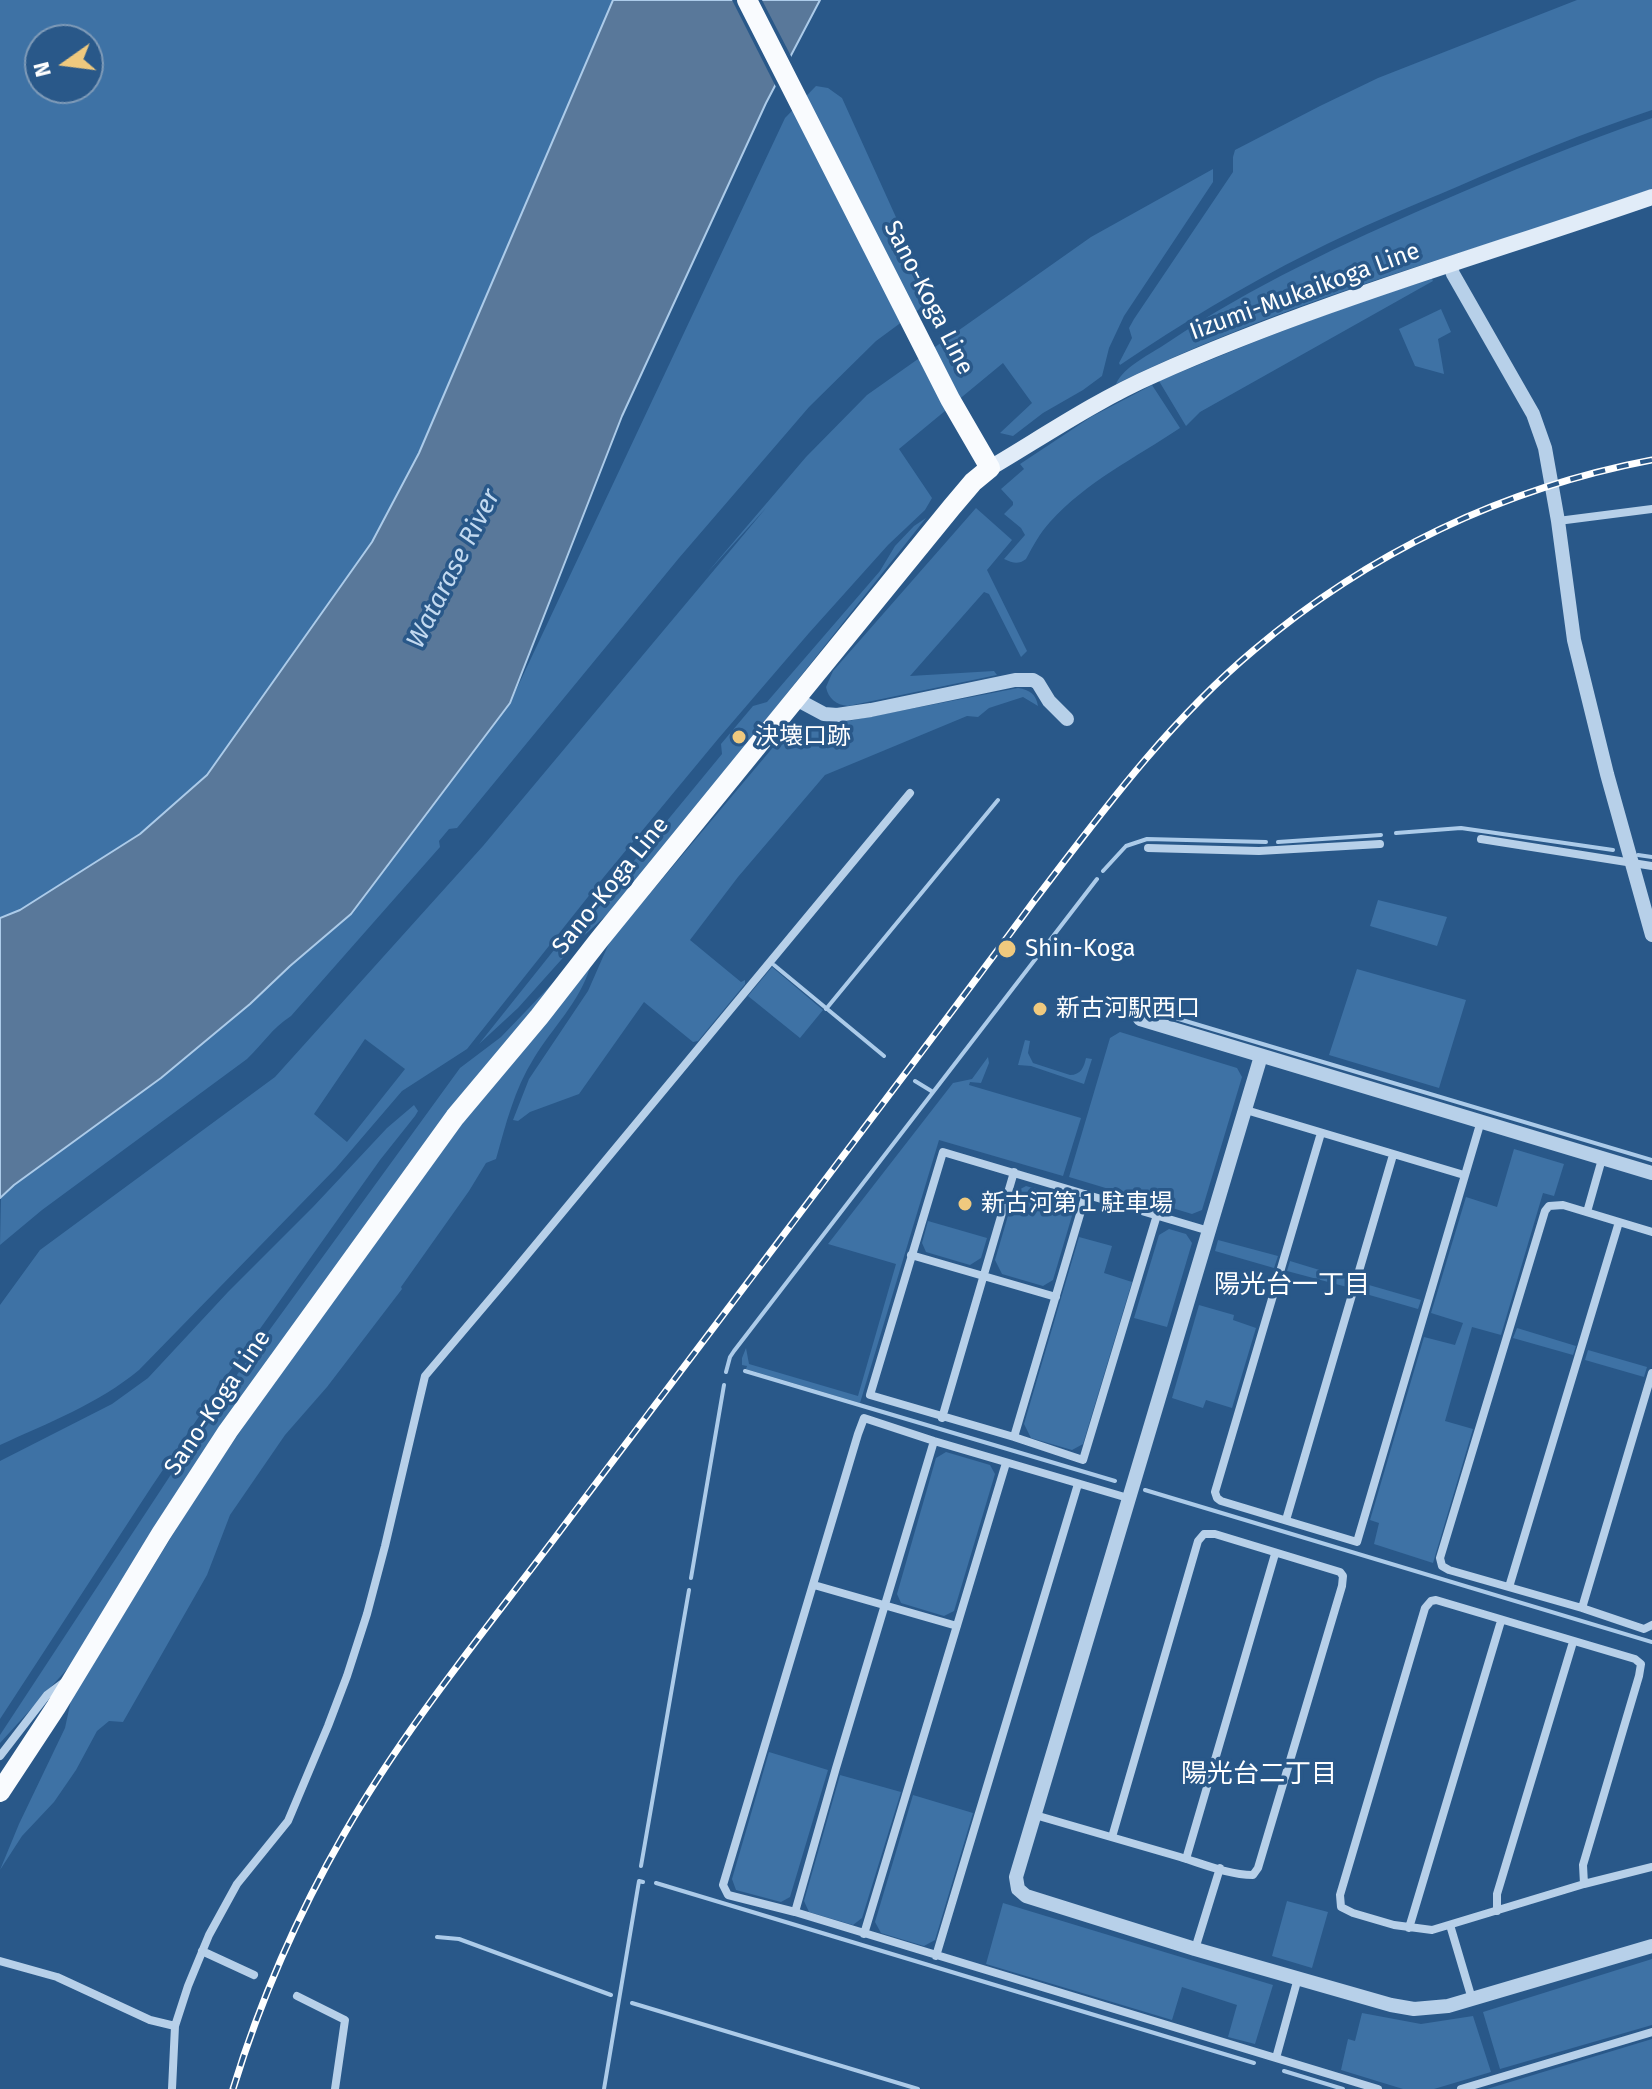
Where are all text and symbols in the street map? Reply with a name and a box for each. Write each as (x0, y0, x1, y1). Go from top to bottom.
north arrow (24, 24, 104, 104)
text: N (27, 59, 57, 80)
street label: Sano-Koga Line (877, 216, 979, 380)
street label: Iizumi-Mukaikoga Line (1186, 237, 1424, 347)
water label: Watarase River (401, 484, 507, 654)
place label: 決壊口跡 (755, 723, 851, 751)
marker: 決壊口跡 (730, 728, 748, 746)
street label: Sano-Koga Line (547, 811, 675, 961)
place label: Shin-Koga (1025, 935, 1136, 963)
marker: Shin-Koga (996, 938, 1018, 960)
place label: 新古河駅西口 (1056, 995, 1200, 1023)
marker: 新古河駅西口 (1031, 1000, 1049, 1018)
place label: 新古河第１駐車場 (981, 1190, 1173, 1218)
marker: 新古河第１駐車場 (956, 1195, 974, 1213)
district label: 陽光台一丁目 (1214, 1270, 1370, 1302)
street label: Sano-Koga Line (159, 1325, 277, 1481)
district label: 陽光台二丁目 (1181, 1759, 1337, 1791)

